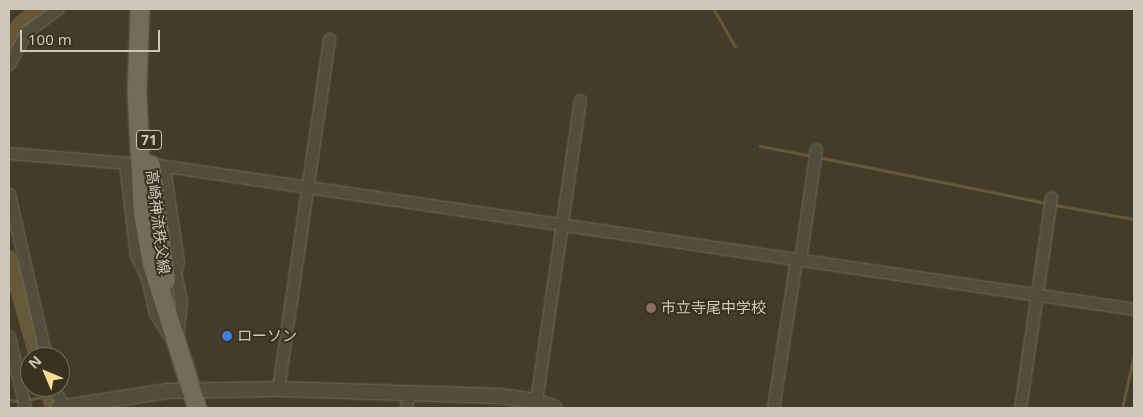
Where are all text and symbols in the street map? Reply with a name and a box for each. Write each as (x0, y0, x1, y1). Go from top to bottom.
scale bar (22, 20, 162, 52)
text: 100 m (28, 29, 72, 49)
road number: 71 (135, 128, 163, 152)
street label: 高崎神流秩父線 (143, 169, 173, 275)
place label: 市立寺尾中学校 (661, 299, 766, 317)
marker: 市立寺尾中学校 (645, 302, 657, 314)
place label: ローソン (237, 327, 297, 345)
marker: ローソン (221, 330, 233, 342)
north arrow (20, 347, 70, 397)
text: N (24, 351, 45, 372)

